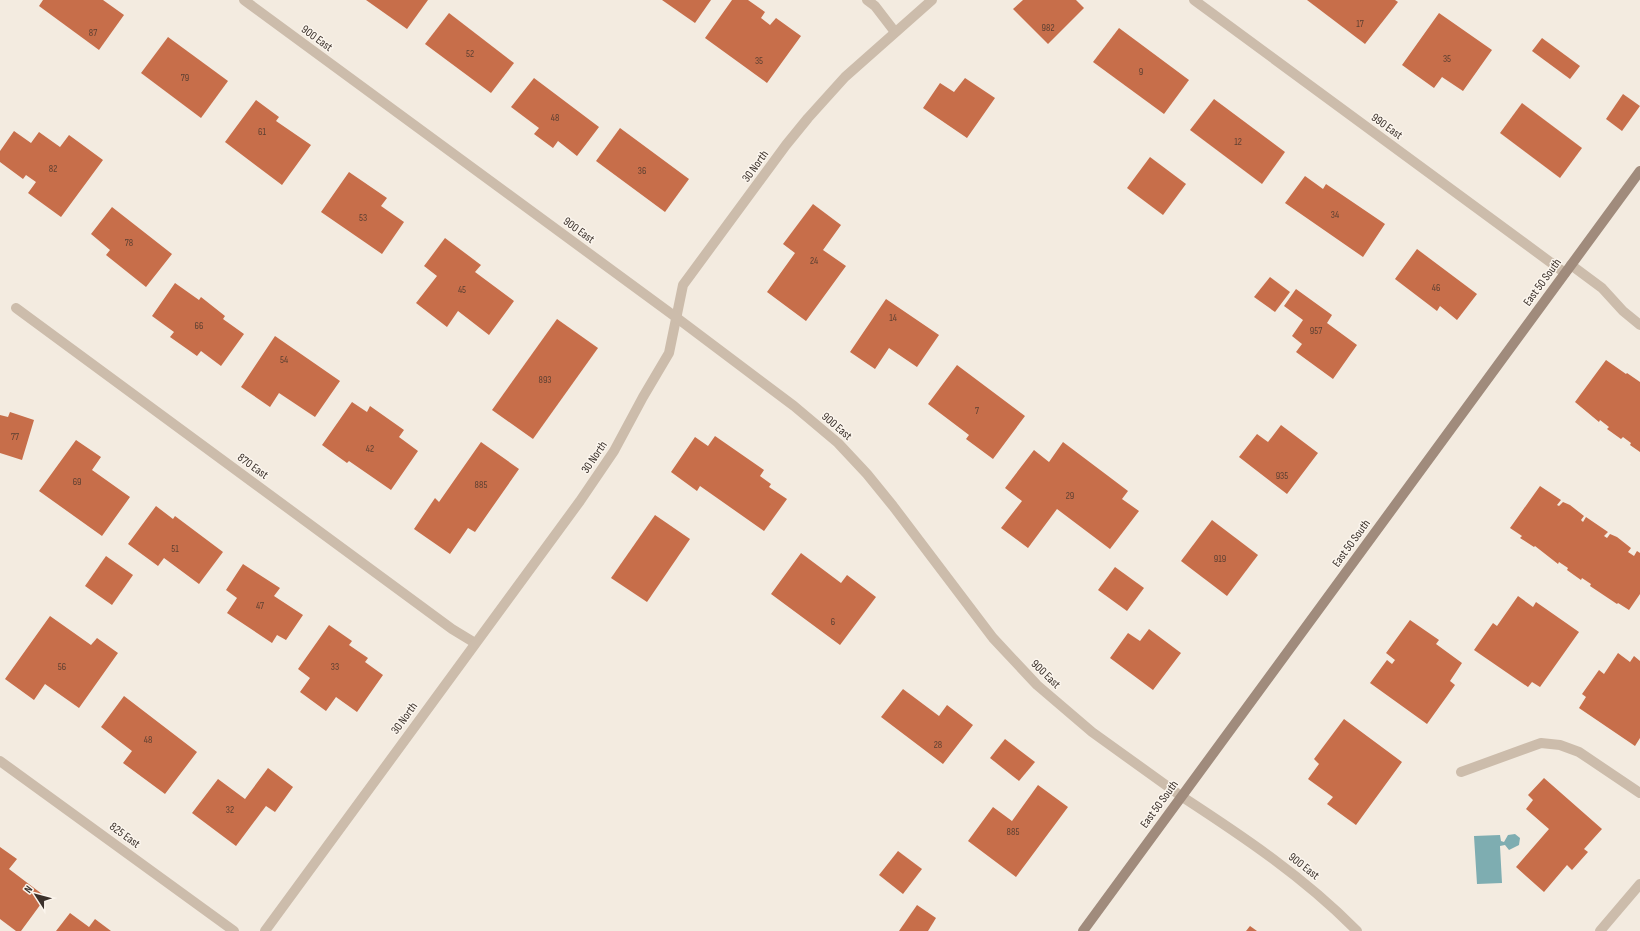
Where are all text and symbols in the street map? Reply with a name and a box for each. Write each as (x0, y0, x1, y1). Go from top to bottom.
house number: 17 (1356, 18, 1364, 30)
street label: 900 East (298, 22, 336, 55)
house number: 982 (1041, 22, 1055, 34)
house number: 87 (89, 27, 97, 39)
house number: 52 (466, 48, 474, 60)
house number: 35 (1443, 53, 1451, 65)
house number: 35 (755, 55, 763, 67)
house number: 9 (1139, 66, 1143, 78)
house number: 79 (181, 72, 189, 84)
street label: 990 East (1368, 110, 1406, 143)
house number: 48 (551, 112, 559, 124)
house number: 61 (258, 126, 266, 138)
house number: 12 (1234, 136, 1242, 148)
street label: 30 North (739, 147, 772, 185)
house number: 82 (49, 163, 57, 175)
house number: 36 (638, 165, 646, 177)
house number: 34 (1331, 209, 1339, 221)
house number: 53 (359, 212, 367, 224)
street label: 900 East (560, 214, 598, 247)
house number: 78 (125, 237, 133, 249)
house number: 24 (810, 255, 818, 267)
street label: East 50 South (1520, 256, 1565, 309)
house number: 46 (1432, 282, 1440, 294)
house number: 45 (458, 284, 466, 296)
house number: 14 (889, 312, 897, 324)
house number: 66 (195, 320, 203, 332)
house number: 957 (1310, 325, 1322, 337)
house number: 54 (280, 354, 288, 366)
house number: 893 (539, 374, 552, 386)
house number: 7 (975, 405, 979, 417)
street label: 900 East (818, 409, 855, 444)
house number: 77 (11, 431, 19, 443)
street label: 30 North (578, 438, 611, 476)
house number: 42 (366, 443, 374, 455)
street label: 870 East (234, 450, 271, 483)
house number: 935 (1276, 470, 1288, 482)
house number: 69 (73, 476, 81, 488)
house number: 885 (475, 479, 487, 491)
house number: 29 (1066, 490, 1074, 502)
street label: East 50 South (1329, 517, 1374, 570)
house number: 51 (171, 543, 179, 555)
house number: 919 (1214, 553, 1226, 565)
house number: 47 (256, 600, 264, 612)
house number: 6 (831, 616, 835, 628)
street label: 900 East (1028, 657, 1064, 692)
house number: 56 (58, 661, 66, 673)
house number: 33 (331, 661, 339, 673)
street label: 30 North (388, 699, 421, 737)
house number: 48 (144, 734, 152, 746)
house number: 28 (934, 739, 942, 751)
street label: East 50 South (1137, 778, 1182, 831)
house number: 32 (226, 804, 234, 816)
street label: 825 East (106, 819, 143, 852)
house number: 885 (1007, 826, 1019, 838)
street label: 900 East (1285, 850, 1322, 883)
north arrow (16, 875, 56, 915)
text: N (21, 883, 35, 896)

